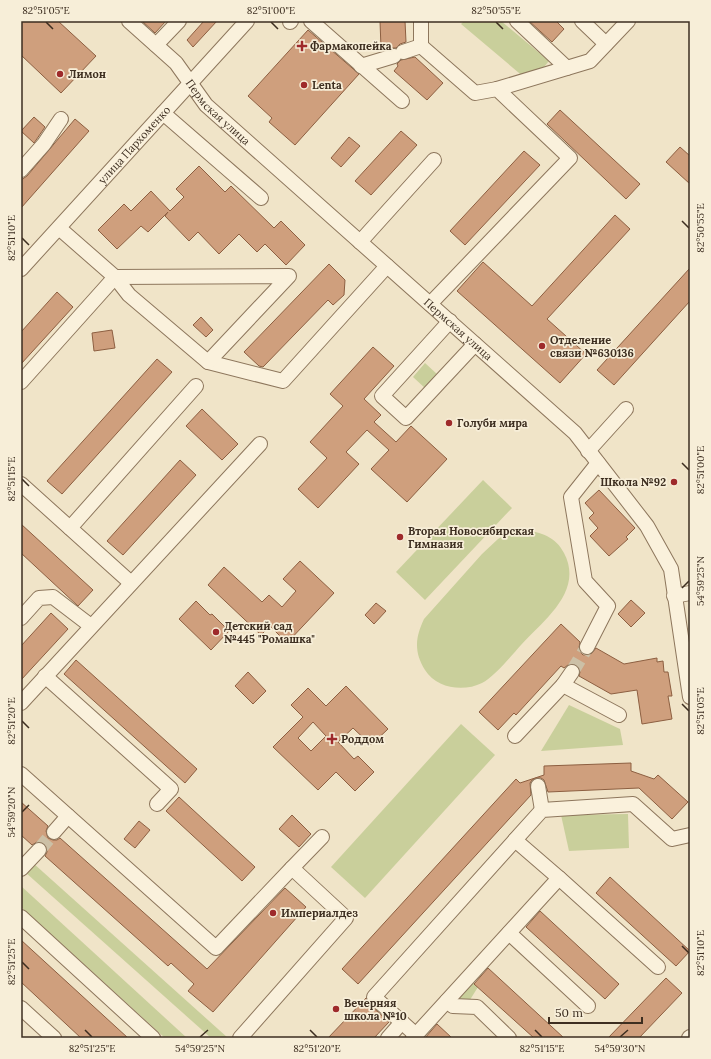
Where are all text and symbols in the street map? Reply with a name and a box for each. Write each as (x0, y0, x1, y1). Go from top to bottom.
text: 82°51'05"E (22, 4, 70, 17)
text: 82°51'00"E (247, 4, 295, 17)
text: 82°50'55"E (471, 4, 521, 17)
place label: Фармакопейка (310, 39, 392, 53)
marker: Фармакопейка (297, 41, 307, 51)
place label: Лимон (68, 67, 106, 81)
marker: Лимон (55, 69, 65, 79)
street label: Пермская улица (183, 76, 253, 148)
place label: Lenta (312, 78, 342, 92)
marker: Lenta (299, 80, 309, 90)
street label: улица Пархоменко (95, 103, 173, 187)
text: 82°50'55"E (694, 203, 707, 253)
text: 82°51'10"E (5, 215, 18, 261)
street label: Пермская улица (421, 295, 495, 363)
place label: Отделение связи №630136 (550, 333, 634, 360)
marker: Отделение связи №630136 (537, 341, 547, 351)
place label: Голуби мира (457, 416, 528, 430)
marker: Голуби мира (444, 418, 454, 428)
text: 82°51'00"E (694, 446, 707, 494)
text: 82°51'15"E (5, 457, 18, 501)
place label: Школа №92 (600, 475, 666, 489)
marker: Школа №92 (669, 477, 679, 487)
place label: Вторая Новосибирская Гимназия (408, 524, 534, 551)
marker: Вторая Новосибирская Гимназия (395, 532, 405, 542)
text: 54°59'25"N (694, 556, 707, 606)
place label: Детский сад №445 "Ромашка" (224, 619, 315, 646)
marker: Детский сад №445 "Ромашка" (211, 627, 221, 637)
text: 82°51'05"E (694, 687, 707, 735)
text: 82°51'20"E (5, 697, 18, 745)
place label: Роддом (341, 732, 384, 746)
marker: Роддом (326, 733, 338, 745)
text: 54°59'20"N (5, 786, 18, 837)
place label: Империалдез (281, 906, 358, 920)
marker: Империалдез (268, 908, 278, 918)
text: 82°51'10"E (694, 930, 707, 976)
text: 82°51'25"E (5, 939, 18, 985)
place label: Вечерняя школа №10 (344, 996, 407, 1023)
scale bar (549, 999, 642, 1025)
marker: Вечерняя школа №10 (331, 1004, 341, 1014)
text: 50 m (555, 1005, 583, 1020)
text: 82°51'25"E (69, 1042, 115, 1055)
text: 54°59'25"N (175, 1042, 225, 1055)
text: 82°51'20"E (293, 1042, 341, 1055)
text: 82°51'15"E (520, 1042, 564, 1055)
text: 54°59'30"N (595, 1042, 646, 1055)

